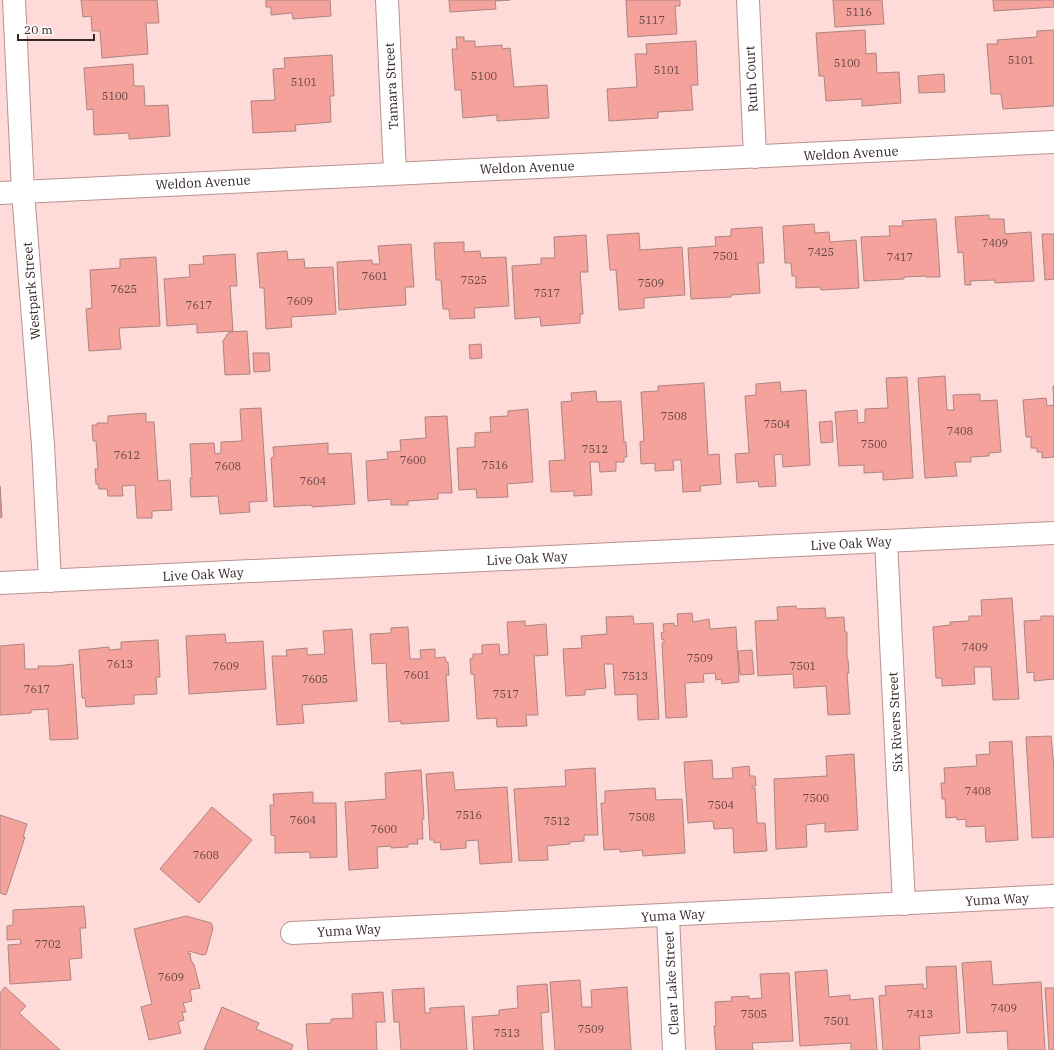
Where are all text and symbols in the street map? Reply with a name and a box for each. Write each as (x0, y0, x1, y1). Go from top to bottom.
house number: 5116 (846, 5, 872, 19)
house number: 5117 (639, 13, 665, 27)
scale bar (18, 16, 94, 42)
text: 20 m (24, 22, 53, 37)
street label: Tamara Street (381, 42, 402, 130)
street label: Ruth Court (741, 45, 762, 113)
house number: 5101 (1008, 53, 1034, 67)
house number: 5100 (834, 56, 861, 70)
house number: 5101 (654, 63, 680, 77)
house number: 5100 (471, 69, 498, 83)
house number: 5101 (291, 75, 317, 89)
house number: 5100 (102, 89, 129, 103)
street label: Weldon Avenue (803, 143, 899, 164)
street label: Weldon Avenue (479, 157, 575, 178)
street label: Weldon Avenue (155, 172, 251, 193)
house number: 7409 (982, 236, 1008, 250)
street label: Westpark Street (19, 241, 44, 340)
house number: 7425 (808, 245, 834, 259)
house number: 7501 (713, 249, 739, 263)
house number: 7417 (887, 250, 913, 264)
house number: 7601 (362, 269, 388, 283)
house number: 7525 (461, 273, 487, 287)
house number: 7509 (638, 276, 664, 290)
house number: 7625 (111, 282, 137, 296)
house number: 7517 (534, 286, 560, 300)
house number: 7609 (287, 294, 313, 308)
house number: 7617 (186, 298, 212, 312)
house number: 7508 (661, 409, 687, 423)
house number: 7504 (764, 417, 791, 431)
house number: 7408 (947, 424, 973, 438)
house number: 7500 (861, 437, 888, 451)
house number: 7512 (582, 442, 608, 456)
house number: 7612 (114, 448, 140, 462)
house number: 7600 (400, 453, 427, 467)
house number: 7516 (482, 458, 508, 472)
house number: 7608 (215, 459, 241, 473)
house number: 7604 (300, 474, 327, 488)
street label: Live Oak Way (810, 533, 892, 554)
street label: Live Oak Way (486, 548, 568, 569)
street label: Live Oak Way (162, 564, 244, 585)
house number: 7409 (962, 640, 988, 654)
house number: 7509 (687, 651, 713, 665)
house number: 7613 (107, 657, 133, 671)
house number: 7609 (213, 659, 239, 673)
house number: 7501 (790, 659, 816, 673)
house number: 7601 (404, 668, 430, 682)
house number: 7513 (622, 669, 648, 683)
street label: Six Rivers Street (884, 671, 907, 772)
house number: 7605 (302, 672, 328, 686)
house number: 7617 (24, 682, 50, 696)
house number: 7517 (493, 687, 519, 701)
house number: 7408 (965, 784, 991, 798)
house number: 7500 (803, 791, 830, 805)
house number: 7504 (708, 798, 735, 812)
house number: 7516 (456, 808, 482, 822)
house number: 7508 (629, 810, 655, 824)
house number: 7604 (290, 813, 317, 827)
house number: 7512 (544, 814, 570, 828)
house number: 7600 (371, 822, 398, 836)
house number: 7608 (193, 848, 219, 862)
street label: Yuma Way (965, 889, 1029, 910)
street label: Yuma Way (641, 905, 705, 926)
street label: Yuma Way (317, 920, 381, 941)
street label: Clear Lake Street (660, 930, 683, 1035)
house number: 7702 (35, 937, 61, 951)
house number: 7609 (158, 970, 184, 984)
house number: 7409 (991, 1001, 1017, 1015)
house number: 7505 (741, 1007, 767, 1021)
house number: 7413 (907, 1007, 933, 1021)
house number: 7501 (824, 1014, 850, 1028)
house number: 7509 (578, 1022, 604, 1036)
house number: 7513 (494, 1026, 520, 1040)

